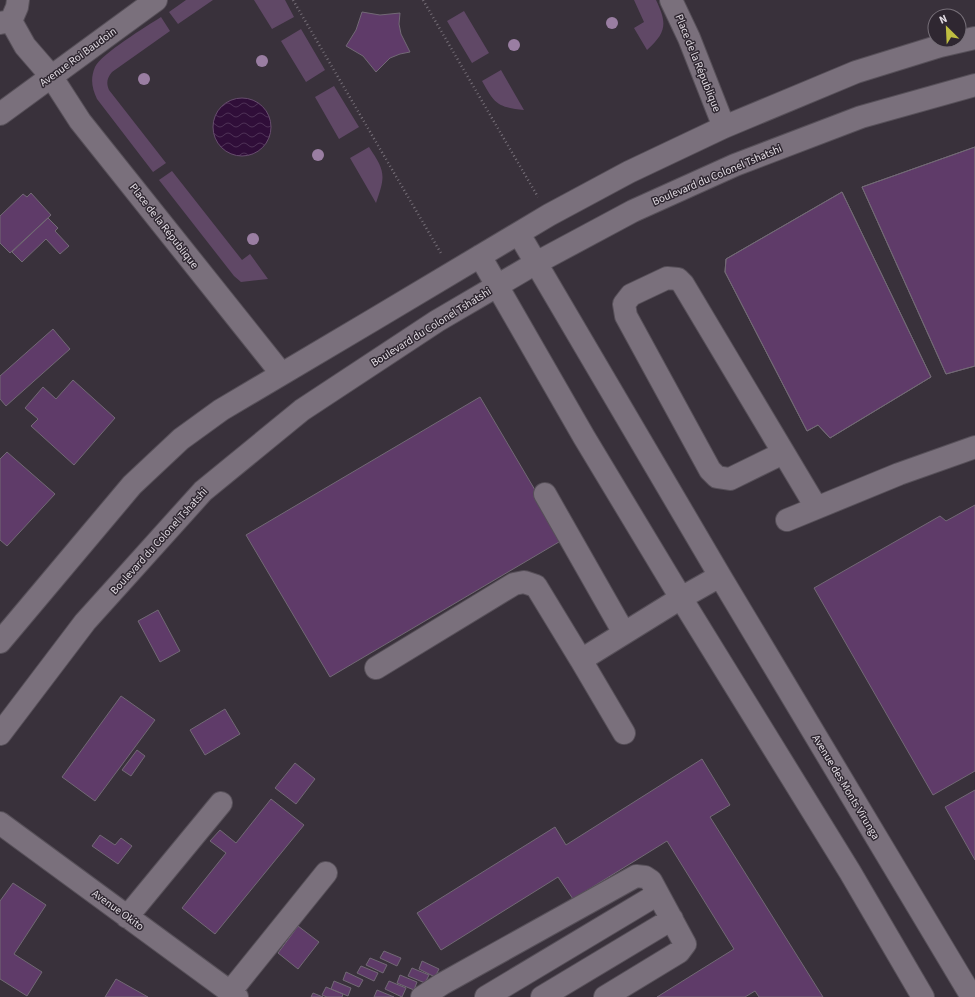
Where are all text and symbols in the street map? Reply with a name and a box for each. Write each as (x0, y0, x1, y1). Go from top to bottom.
north arrow (927, 8, 967, 48)
text: N (937, 11, 950, 28)
street label: Place de la République (672, 12, 725, 115)
street label: Avenue Roi Baudoin (36, 24, 120, 90)
street label: Boulevard du Colonel Tshatshi (650, 141, 784, 209)
street label: Place de la République (126, 180, 202, 272)
street label: Boulevard du Colonel Tshatshi (368, 284, 494, 370)
street label: Boulevard du Colonel Tshatshi (107, 484, 211, 598)
street label: Avenue des Monts Virunga (809, 732, 883, 842)
street label: Avenue Okito (89, 886, 147, 934)

